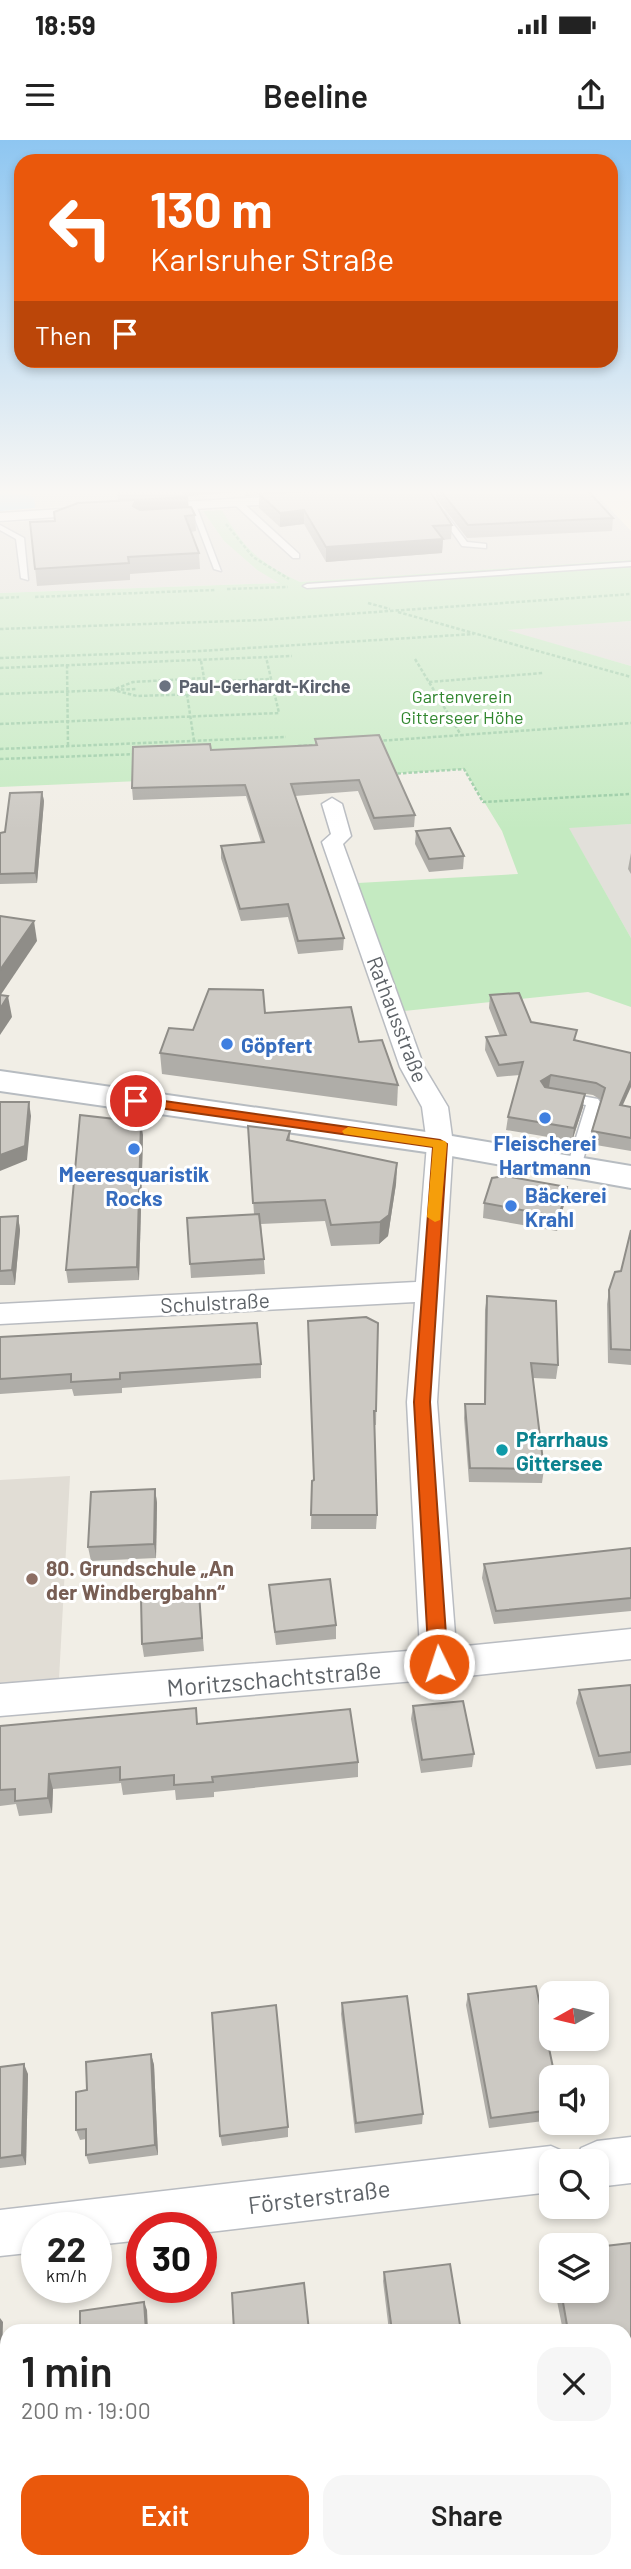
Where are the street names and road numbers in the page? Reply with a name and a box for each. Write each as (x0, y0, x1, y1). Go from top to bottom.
street label: Rathausstraße (362, 952, 434, 1086)
street label: Schulstraße (160, 1287, 270, 1317)
street label: Moritzschachtstraße (166, 1654, 382, 1702)
street label: Försterstraße (246, 2173, 392, 2219)

